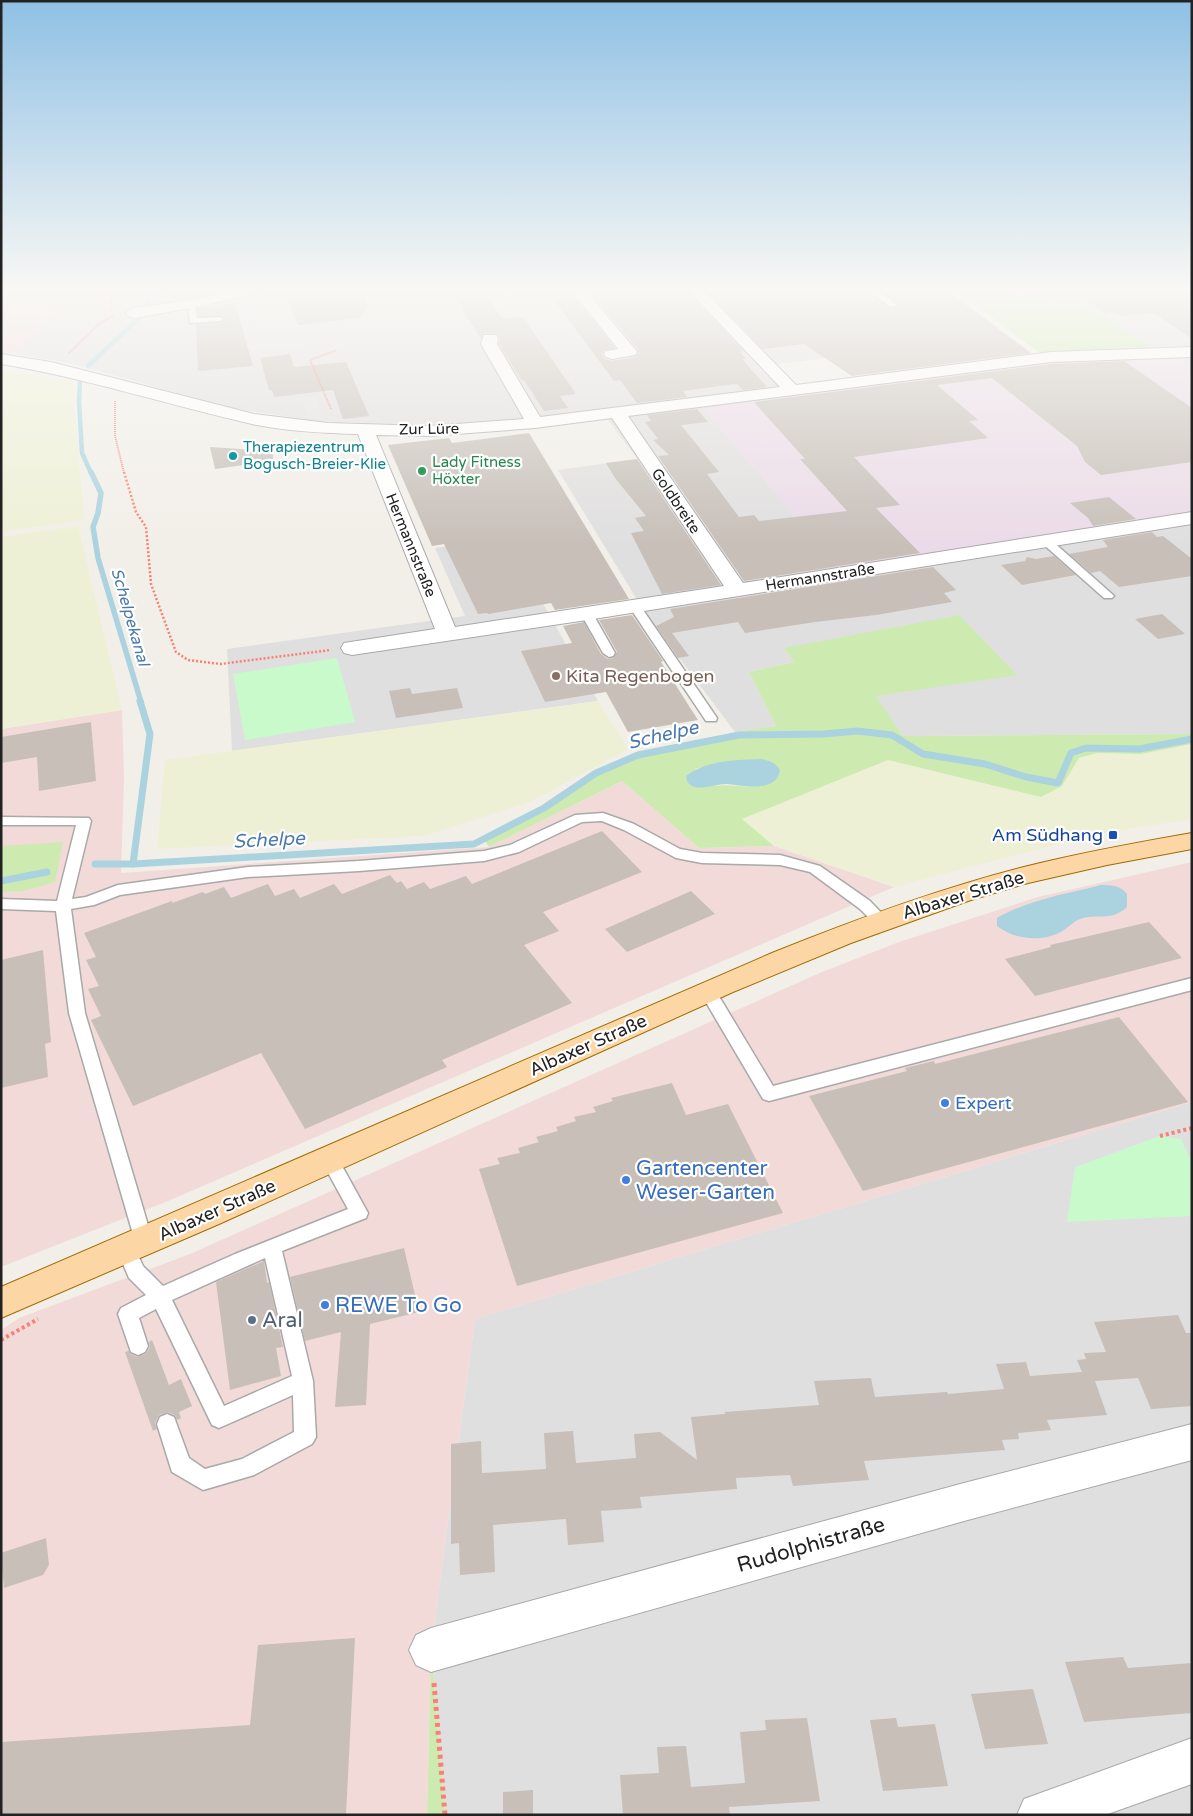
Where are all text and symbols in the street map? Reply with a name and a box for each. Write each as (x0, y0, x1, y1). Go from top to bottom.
street label: Zur Lüre (399, 419, 459, 439)
place label: Therapiezentrum Bogusch-Breier-Klie (243, 438, 386, 473)
marker: Therapiezentrum Bogusch-Breier-Klie (227, 450, 239, 462)
place label: Lady Fitness Höxter (432, 453, 521, 488)
marker: Lady Fitness Höxter (416, 465, 428, 477)
street label: Goldbreite (648, 465, 704, 537)
street label: Hermannstraße (382, 490, 440, 600)
street label: Hermannstraße (764, 559, 876, 595)
water label: Schelpekanal (107, 566, 154, 670)
place label: Kita Regenbogen (566, 665, 715, 687)
marker: Kita Regenbogen (550, 670, 562, 682)
water label: Schelpe (626, 716, 702, 754)
place label: Am Südhang (992, 824, 1103, 846)
water label: Schelpe (233, 827, 307, 853)
marker: Am Südhang (1107, 829, 1119, 841)
street label: Albaxer Straße (899, 866, 1027, 924)
street label: Albaxer Straße (526, 1009, 650, 1081)
place label: Expert (955, 1092, 1012, 1114)
marker: Expert (939, 1097, 951, 1109)
place label: Gartencenter Weser-Garten (636, 1156, 775, 1205)
street label: Albaxer Straße (155, 1174, 279, 1246)
marker: Gartencenter Weser-Garten (620, 1174, 632, 1186)
place label: REWE To Go (335, 1293, 462, 1318)
marker: REWE To Go (319, 1299, 331, 1311)
place label: Aral (262, 1308, 303, 1333)
marker: Aral (246, 1314, 258, 1326)
street label: Rudolphistraße (734, 1512, 888, 1578)

